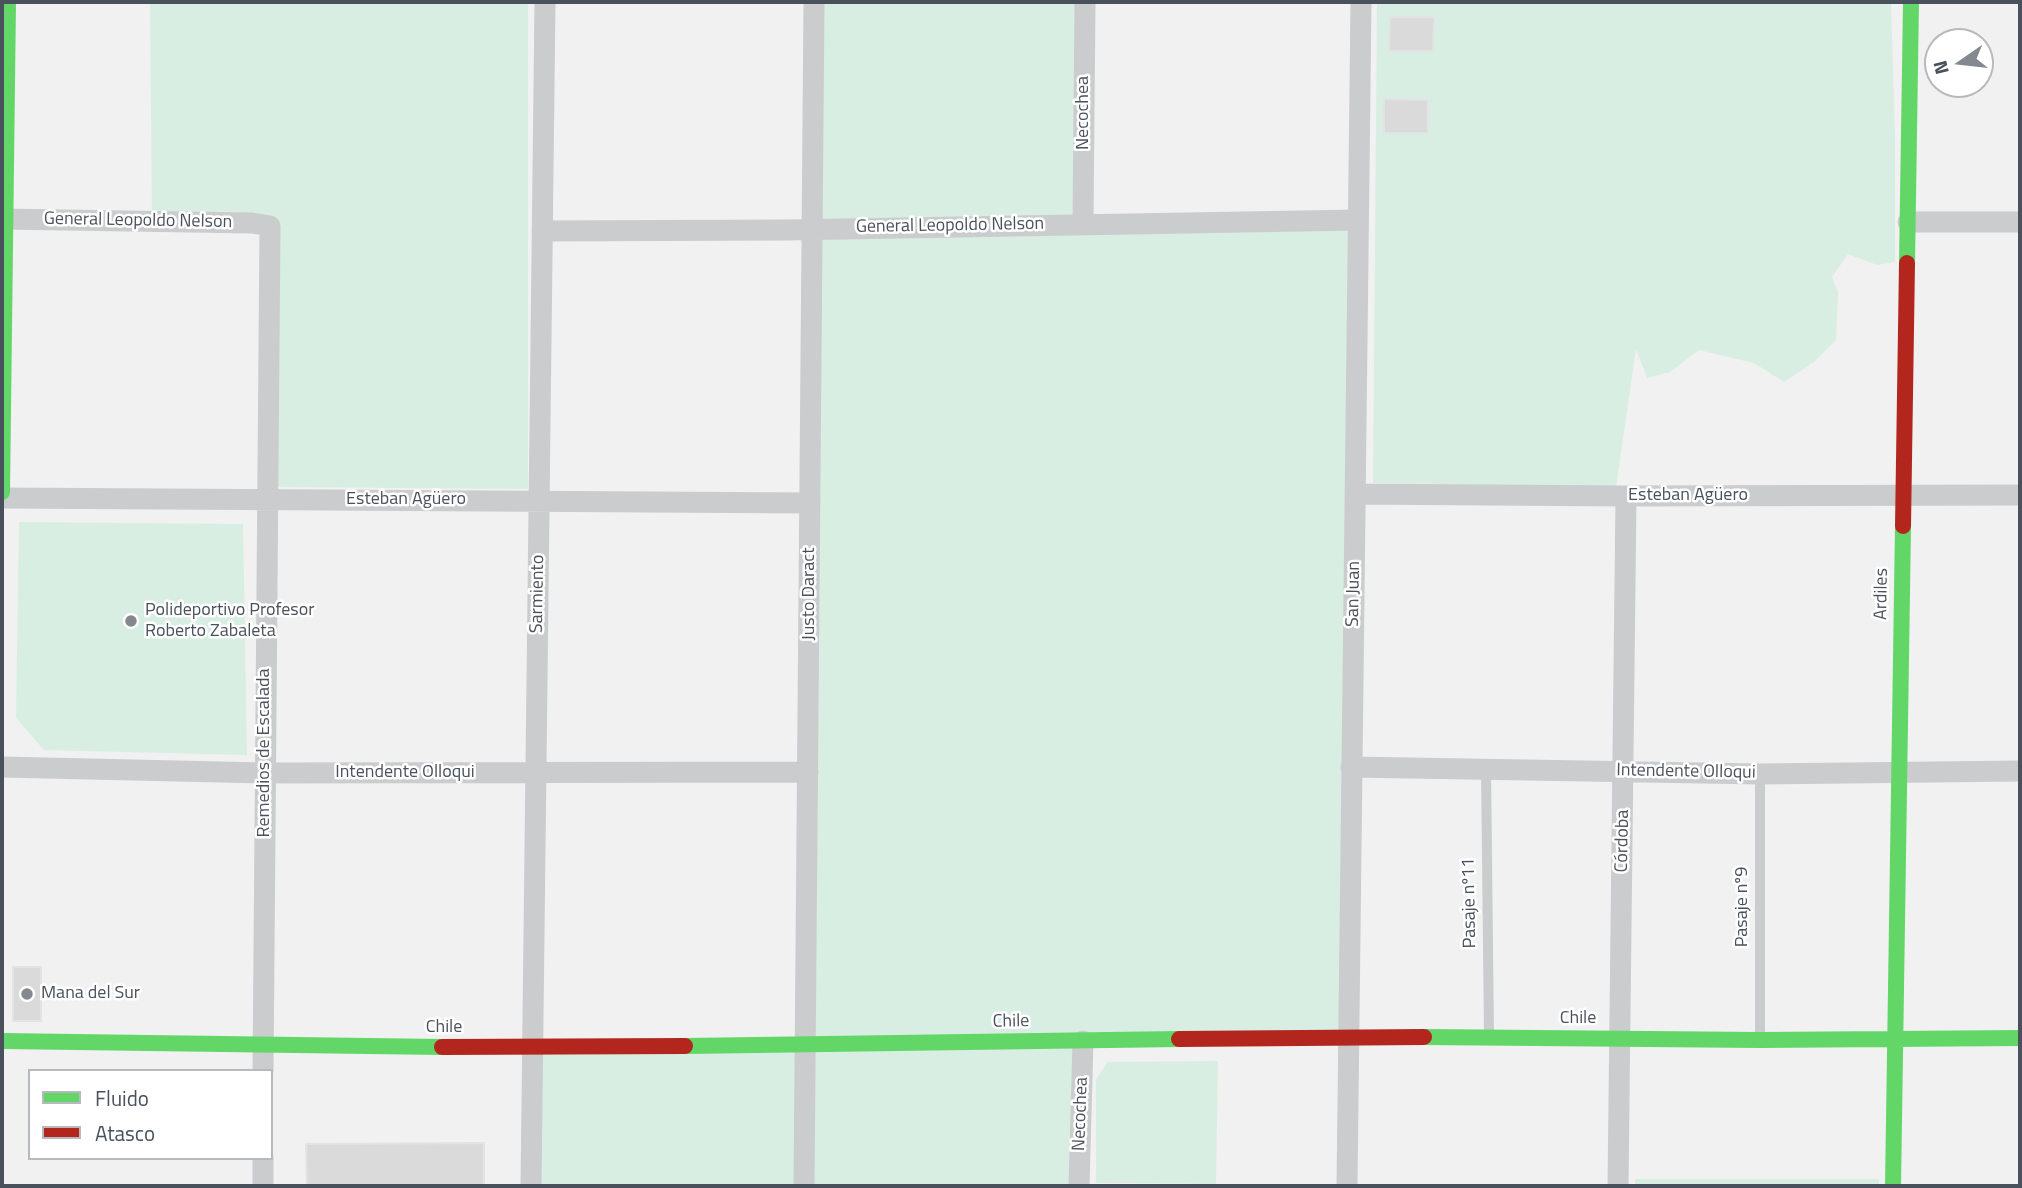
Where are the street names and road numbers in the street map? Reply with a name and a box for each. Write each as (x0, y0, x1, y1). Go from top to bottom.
street label: Necochea (1073, 76, 1095, 150)
street label: General Leopoldo Nelson (44, 209, 232, 233)
street label: General Leopoldo Nelson (856, 214, 1044, 238)
street label: Esteban Agüero (1628, 485, 1748, 507)
street label: Esteban Agüero (346, 489, 466, 511)
street label: Justo Daract (799, 548, 821, 640)
street label: Sarmiento (527, 555, 549, 633)
street label: San Juan (1343, 561, 1365, 627)
street label: Ardiles (1871, 568, 1893, 620)
street label: Remedios de Escalada (254, 669, 276, 837)
street label: Intendente Olloqui (1616, 760, 1756, 784)
street label: Intendente Olloqui (335, 762, 475, 784)
street label: Córdoba (1612, 810, 1634, 872)
street label: Pasaje nº11 (1458, 857, 1482, 949)
street label: Pasaje nº9 (1732, 867, 1754, 947)
street label: Chile (1560, 1008, 1596, 1030)
street label: Chile (992, 1011, 1030, 1033)
street label: Chile (426, 1017, 462, 1039)
street label: Necochea (1069, 1077, 1093, 1151)

